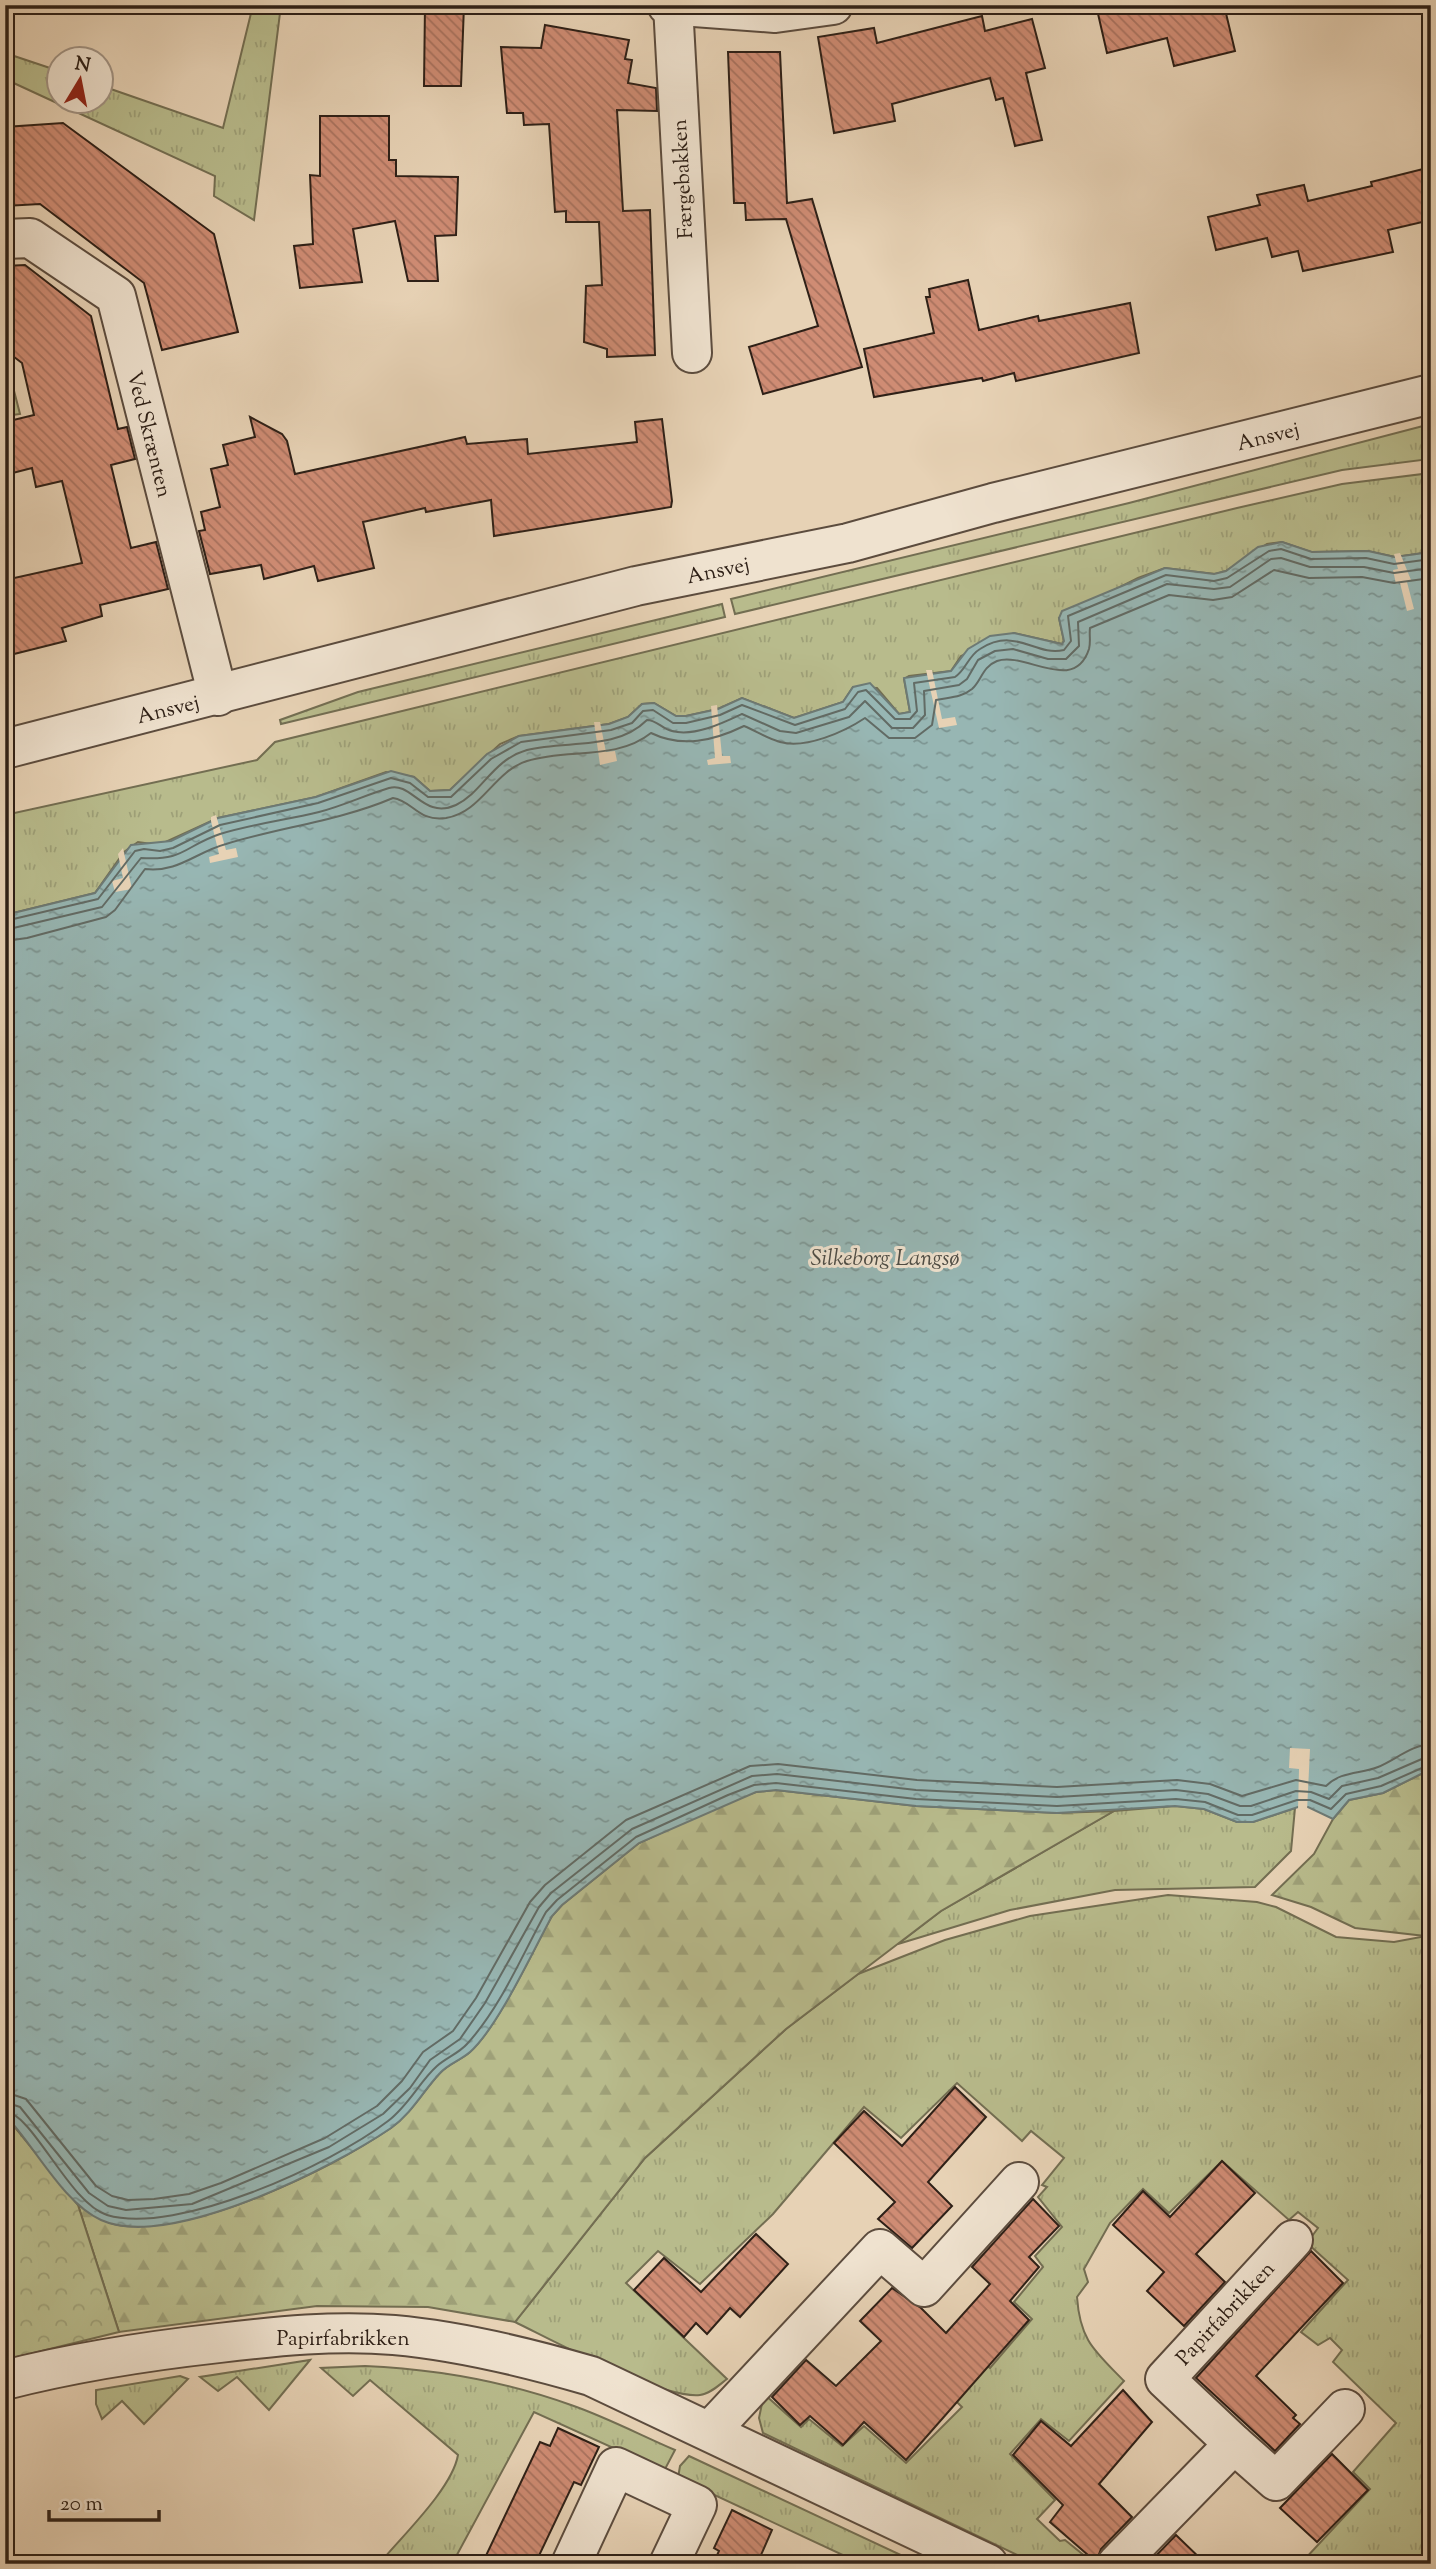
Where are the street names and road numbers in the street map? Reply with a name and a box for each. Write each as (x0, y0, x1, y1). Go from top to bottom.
street label: Færgebakken (666, 118, 702, 240)
street label: Ved Skrænten (118, 368, 178, 501)
street label: Ansvej (1234, 416, 1303, 460)
street label: Ansvej (684, 551, 753, 593)
street label: Ansvej (134, 689, 203, 733)
street label: Papirfabrikken (1170, 2255, 1283, 2373)
street label: Papirfabrikken (276, 2325, 410, 2355)

